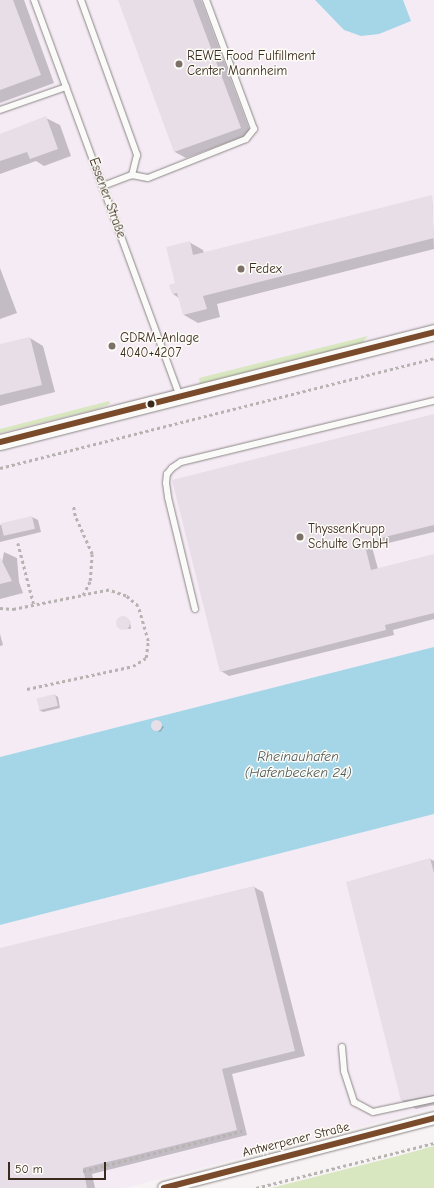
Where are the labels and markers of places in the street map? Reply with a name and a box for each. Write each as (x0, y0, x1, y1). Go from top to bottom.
place label: REWE Food Fulfillment Center Mannheim (187, 49, 315, 80)
marker: REWE Food Fulfillment Center Mannheim (174, 59, 184, 69)
place label: Fedex (249, 261, 282, 277)
marker: Fedex (236, 264, 246, 274)
place label: GDRM-Anlage 4040+4207 (120, 331, 199, 362)
marker: GDRM-Anlage 4040+4207 (107, 341, 117, 351)
unlabelled marker (146, 399, 156, 409)
place label: ThyssenKrupp Schulte GmbH (308, 522, 389, 553)
marker: ThyssenKrupp Schulte GmbH (295, 532, 305, 542)

